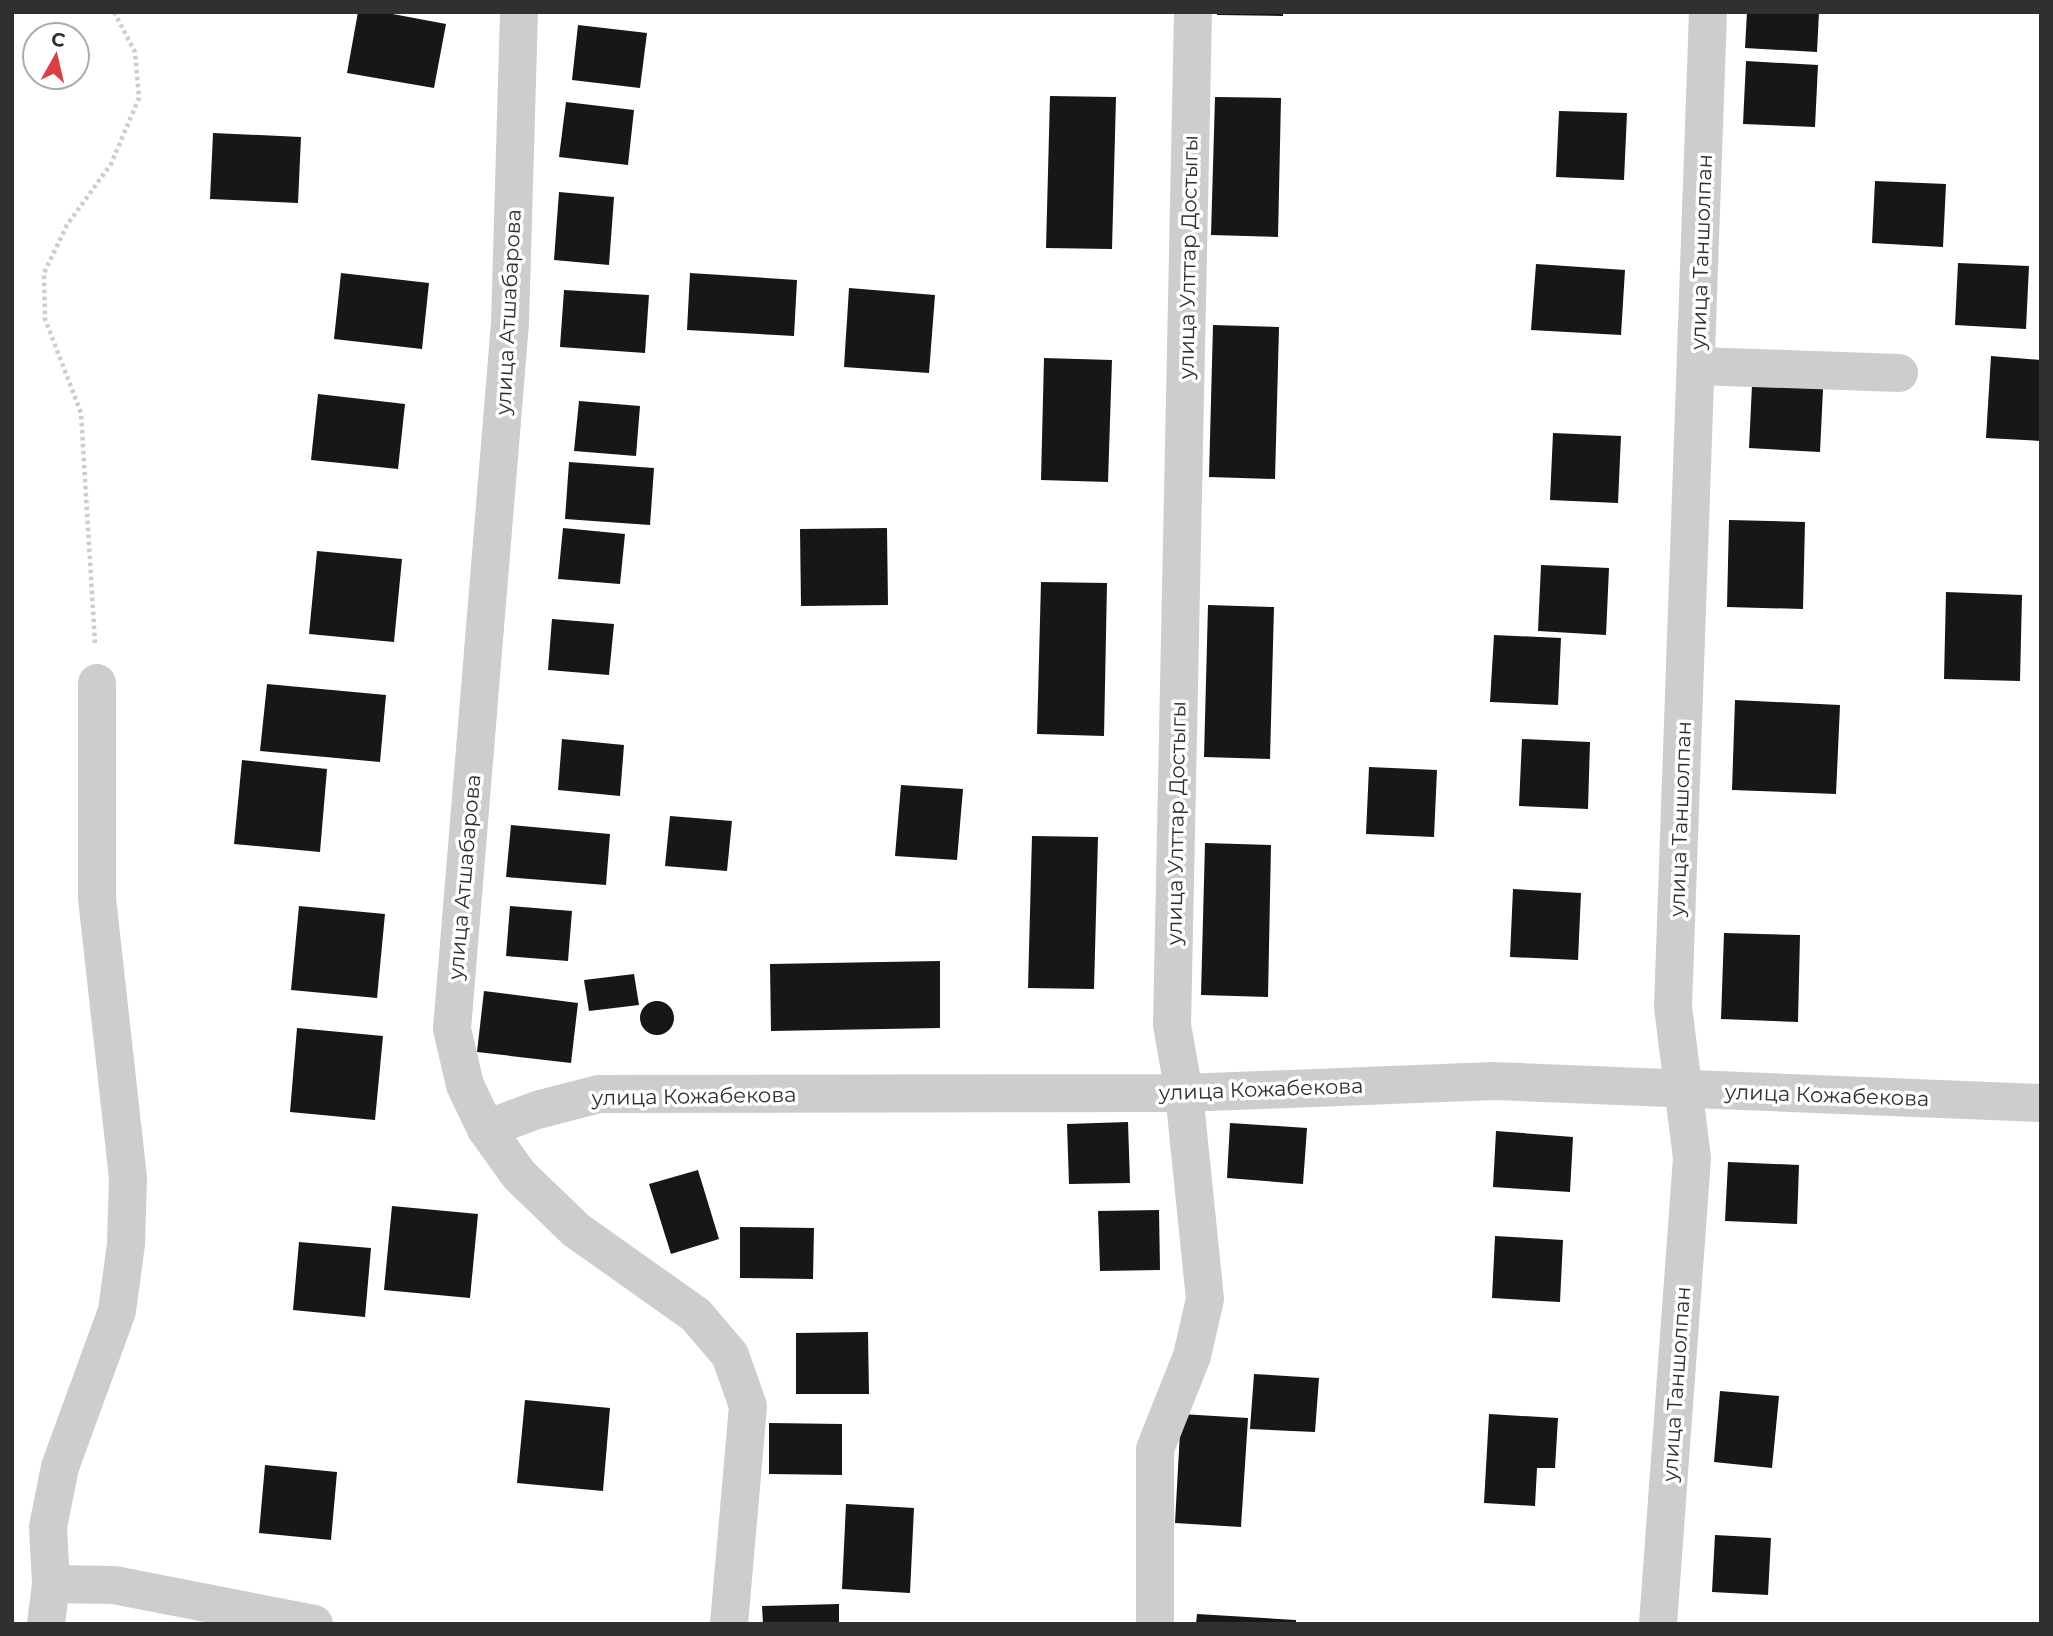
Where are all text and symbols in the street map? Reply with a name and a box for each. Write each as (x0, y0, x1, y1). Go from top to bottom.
north arrow (21, 21, 91, 91)
text: С (50, 27, 67, 52)
street label: улица Улттар Достыгы (1173, 135, 1203, 380)
street label: улица Таншолпан (1685, 154, 1717, 351)
street label: улица Атшабарова (490, 208, 526, 417)
street label: улица Улттар Достыгы (1161, 701, 1191, 946)
street label: улица Таншолпан (1664, 721, 1696, 918)
street label: улица Атшабарова (442, 773, 485, 982)
street label: улица Кожабекова (1157, 1073, 1364, 1105)
street label: улица Кожабекова (1723, 1079, 1930, 1111)
street label: улица Кожабекова (591, 1082, 796, 1110)
street label: улица Таншолпан (1657, 1285, 1695, 1484)

